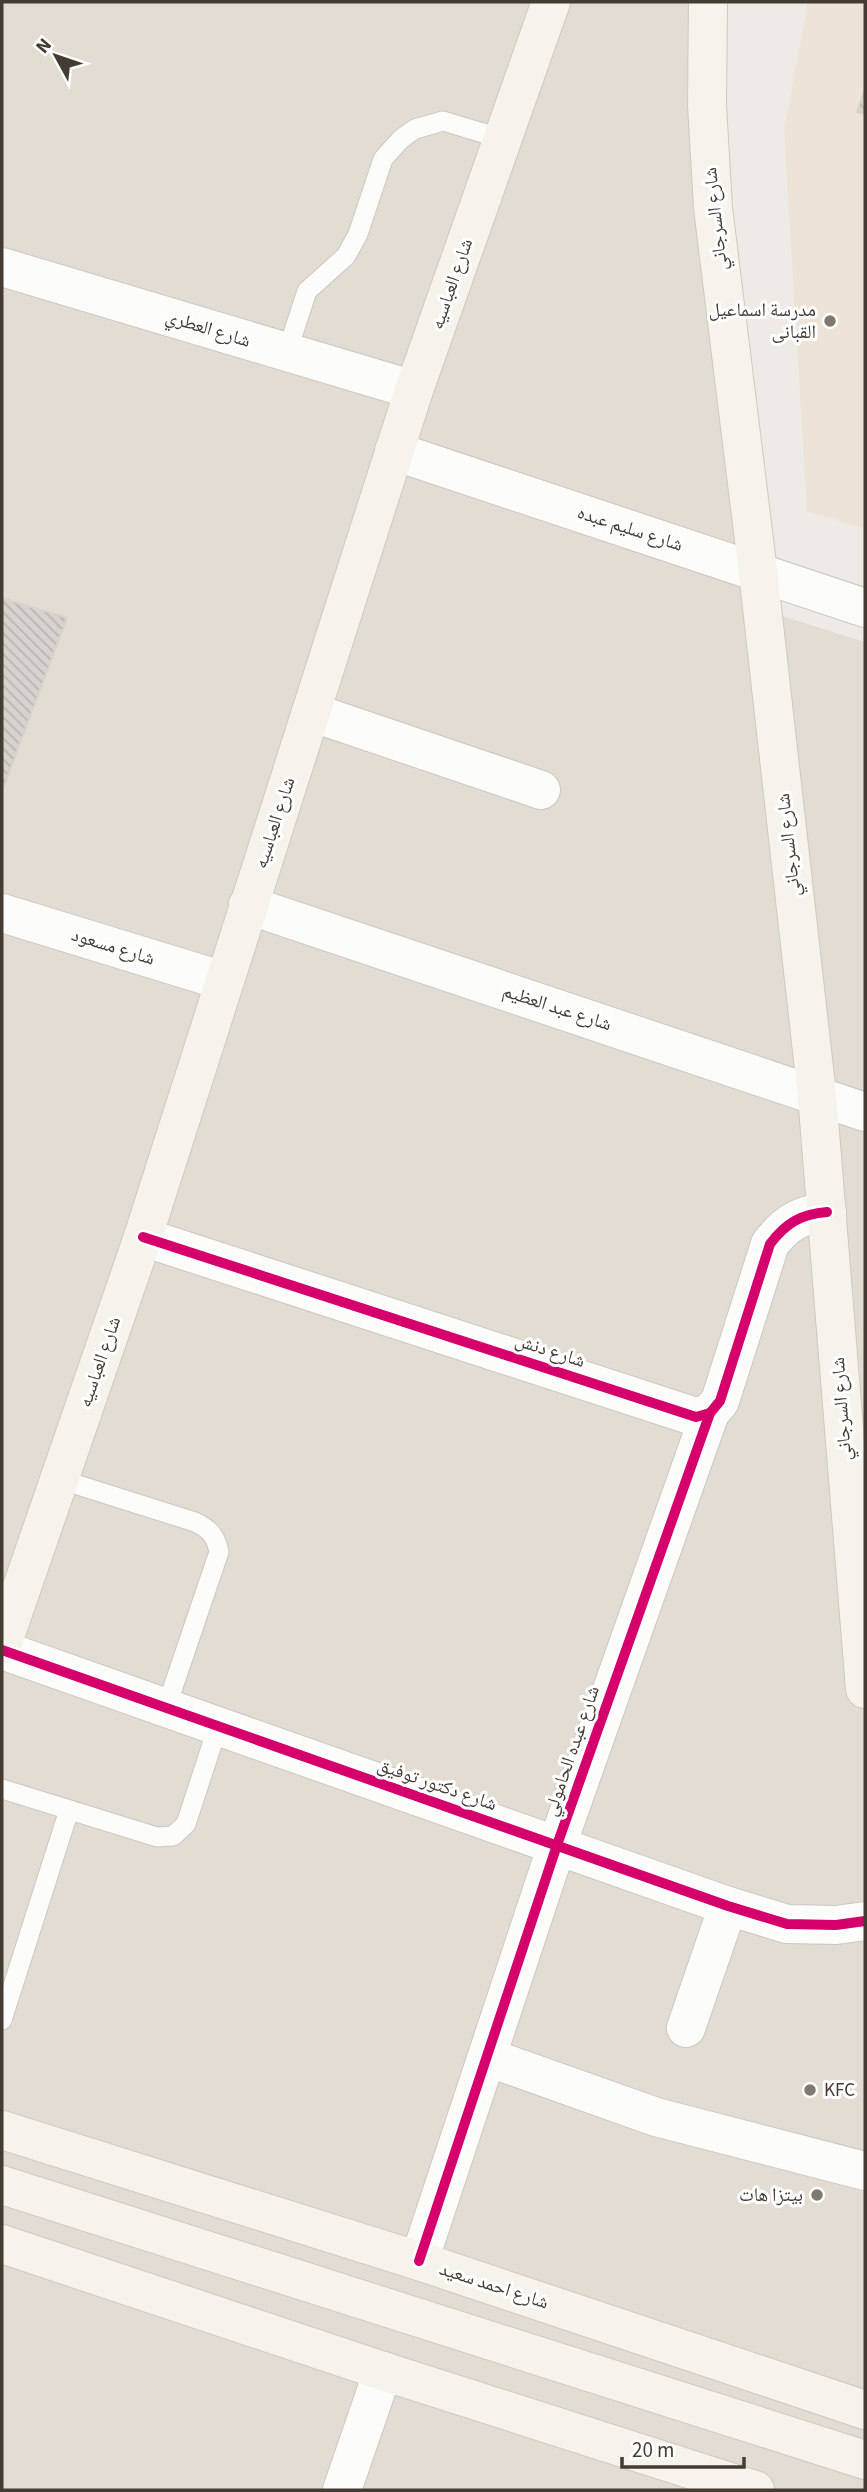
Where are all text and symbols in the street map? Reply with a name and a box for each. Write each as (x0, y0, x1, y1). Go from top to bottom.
north arrow (21, 21, 91, 91)
text: N (30, 33, 59, 60)
street label: شارع السرجاني (697, 166, 736, 272)
street label: شارع العباسيه (424, 235, 480, 333)
place label: مدرسة اسماعيل القبانى (709, 297, 816, 346)
street label: شارع العطري (162, 303, 254, 356)
marker: مدرسة اسماعيل القبانى (822, 313, 838, 329)
street label: شارع سليم عبده (574, 499, 686, 559)
street label: شارع العباسيه (248, 774, 302, 872)
street label: شارع السرجاني (770, 792, 809, 898)
street label: شارع مسعود (68, 922, 158, 972)
street label: شارع عبد العظيم (499, 978, 615, 1038)
street label: شارع العباسيه (72, 1313, 128, 1411)
street label: شارع دنش (511, 1327, 589, 1375)
street label: شارع السرجاني (825, 1356, 860, 1462)
street label: شارع عبده الحامولي (537, 1682, 608, 1820)
street label: شارع دكتور توفيق (374, 1752, 500, 1818)
place label: KFC (824, 2077, 855, 2104)
marker: KFC (802, 2082, 818, 2098)
place label: بيتزا هات (739, 2182, 803, 2209)
marker: بيتزا هات (809, 2187, 825, 2203)
street label: شارع احمد سعيد (436, 2256, 552, 2316)
scale bar (622, 2426, 744, 2470)
text: 20 m (632, 2435, 674, 2465)

